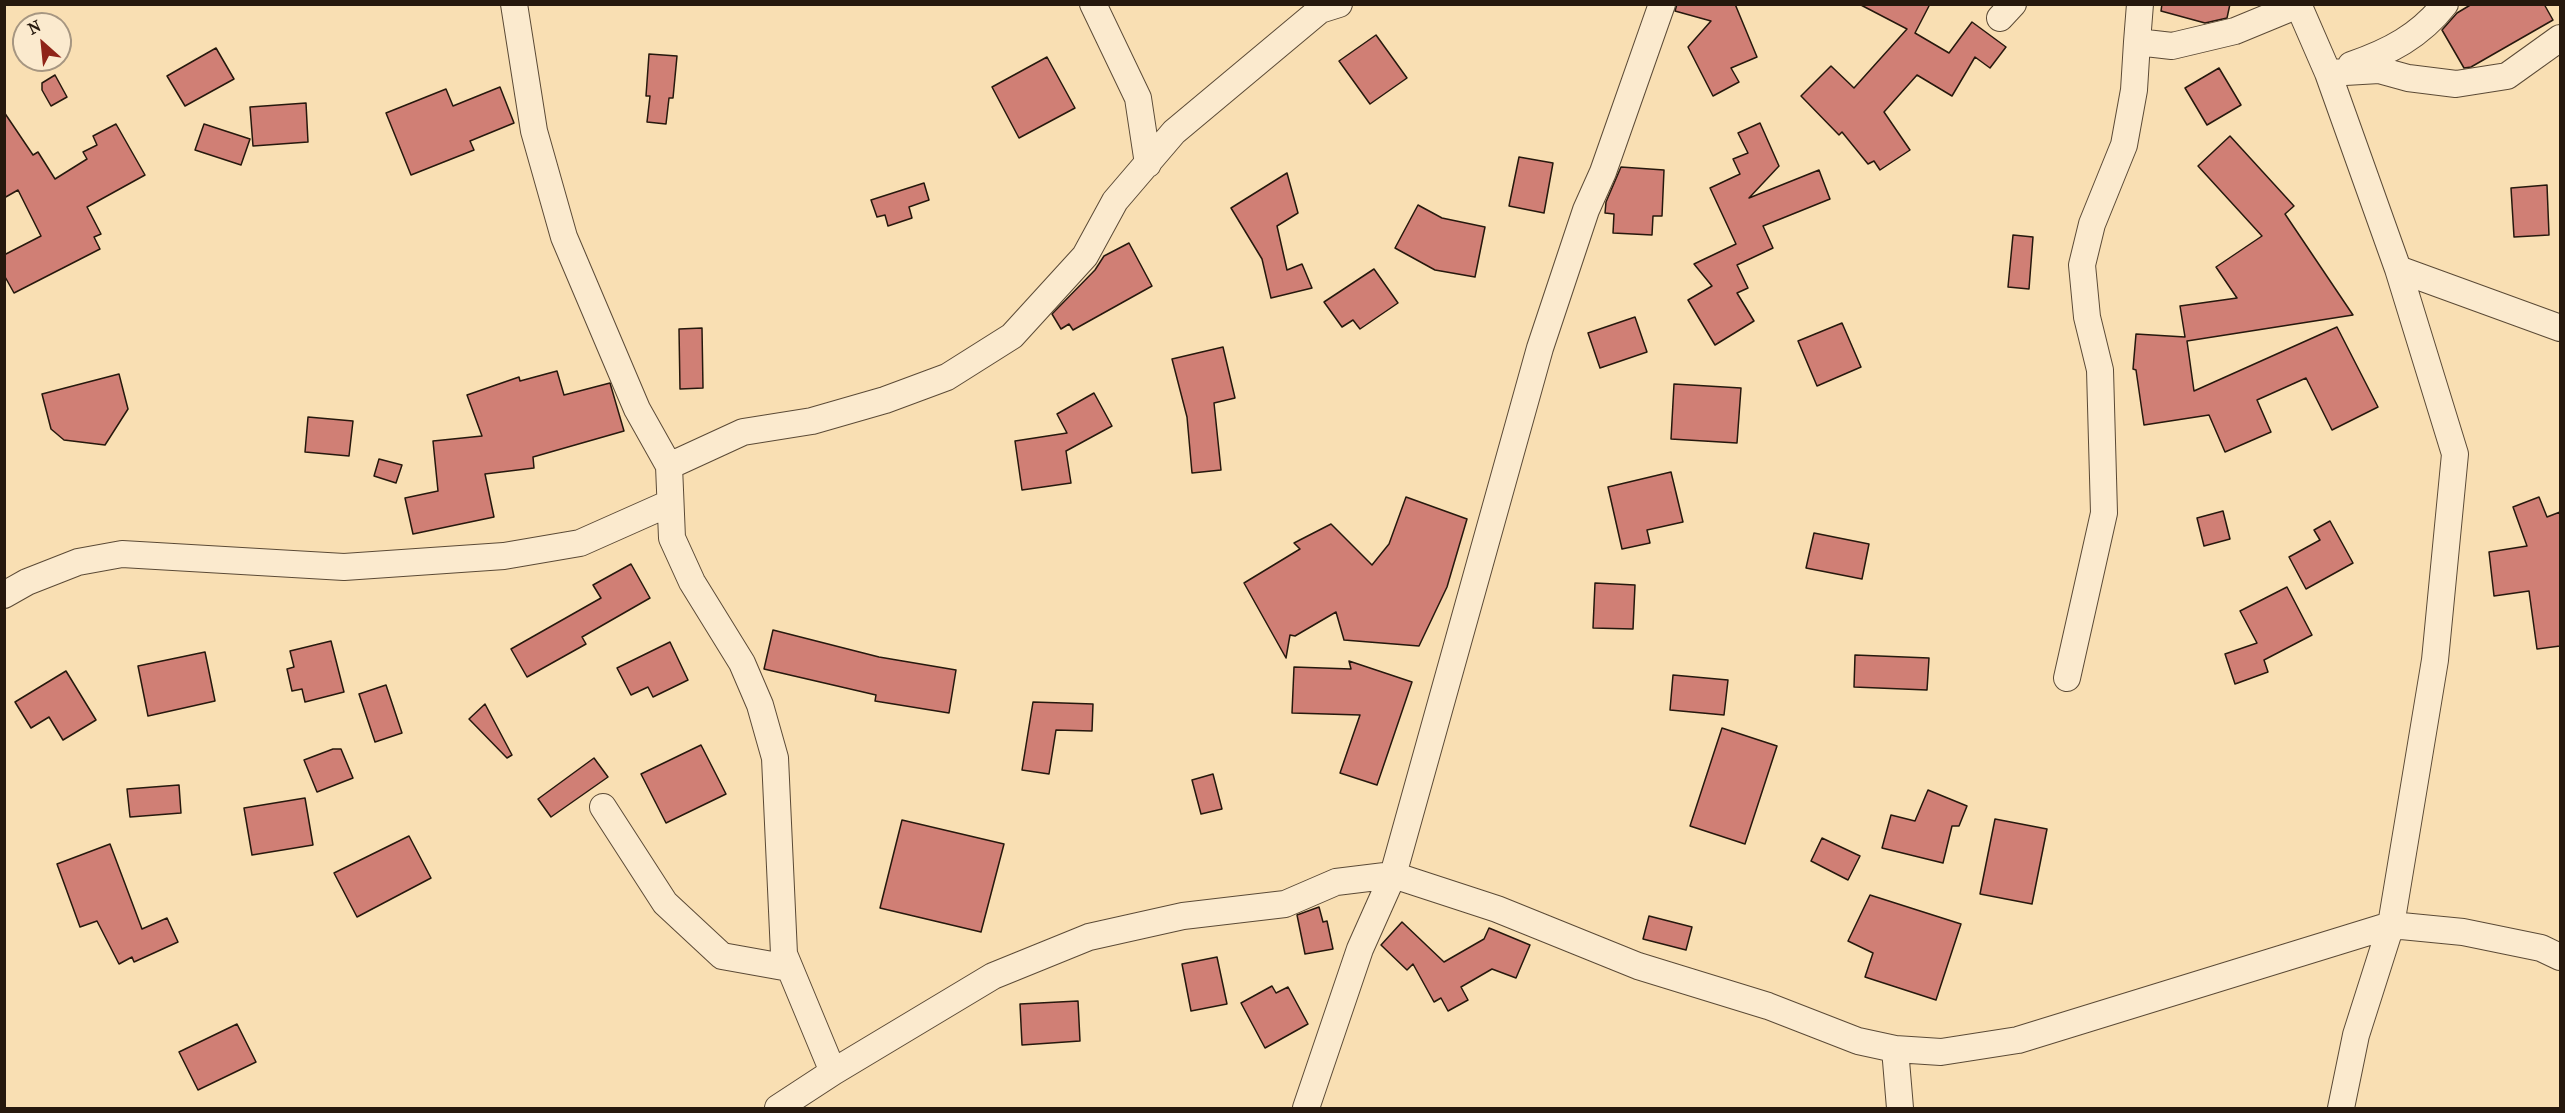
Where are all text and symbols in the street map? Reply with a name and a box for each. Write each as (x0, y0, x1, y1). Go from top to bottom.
north arrow (12, 12, 72, 72)
text: N (25, 16, 44, 39)

